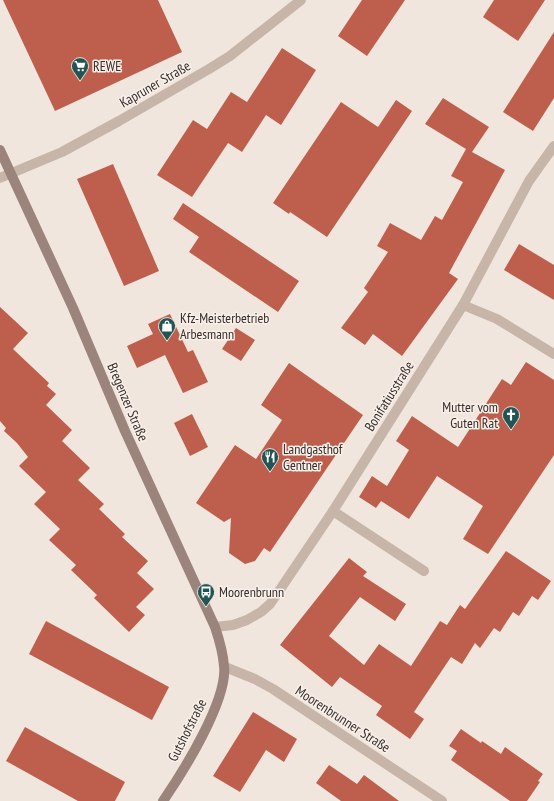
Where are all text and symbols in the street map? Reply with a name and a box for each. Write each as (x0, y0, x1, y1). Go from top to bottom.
supermarket icon: REWE (70, 56, 90, 81)
street label: Kapruner Straße (116, 56, 194, 112)
place label: REWE (93, 57, 121, 75)
place label: Kfz-Meisterbetrieb Arbesmann (180, 309, 269, 343)
shop icon: Kfz-Meisterbetrieb Arbesmann (157, 316, 177, 341)
street label: Bonifatiusstraße (360, 357, 418, 434)
street label: Bregenzer Straße (103, 360, 153, 444)
place label: Mutter vom Guten Rat (442, 398, 498, 432)
church icon: Mutter vom Guten Rat (501, 405, 521, 430)
place label: Landgasthof Gentner (283, 440, 343, 474)
restaurant icon: Landgasthof Gentner (260, 447, 280, 472)
bus stop icon: Moorenbrunn (196, 582, 216, 607)
place label: Moorenbrunn (219, 583, 284, 601)
street label: Moorenbrunner Straße (292, 682, 394, 756)
street label: Gutshofstraße (164, 695, 211, 764)

